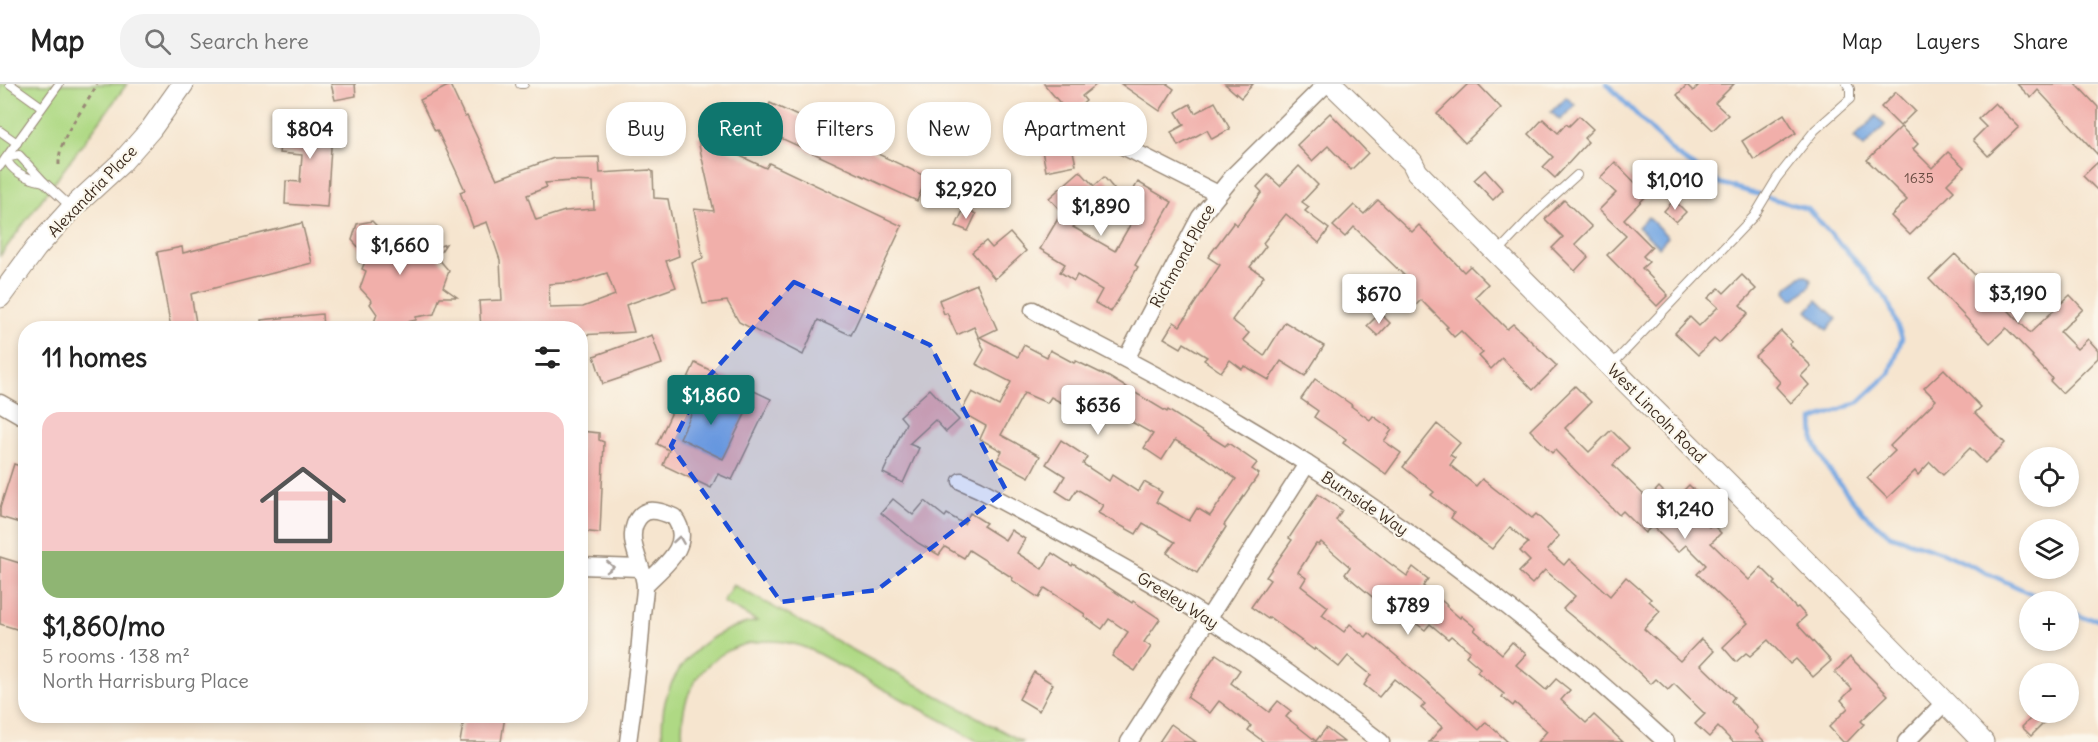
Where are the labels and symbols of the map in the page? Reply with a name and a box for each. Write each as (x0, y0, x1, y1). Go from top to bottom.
pin: $804 (274, 109, 346, 160)
street label: Alexandria Place (43, 141, 141, 241)
pin: $1,010 (1626, 160, 1724, 211)
pin: $2,920 (917, 169, 1015, 220)
house number: 1635 (1904, 169, 1934, 187)
pin: $1,890 (1052, 186, 1150, 237)
street label: Richmond Place (1145, 201, 1219, 311)
pin: $1,660 (351, 225, 449, 276)
pin: $3,190 (1969, 273, 2067, 324)
pin: $670 (1343, 274, 1415, 325)
street label: West Lincoln Road (1603, 359, 1711, 467)
pin: $1,860 (662, 375, 760, 426)
pin: $636 (1062, 385, 1134, 436)
street label: Burnside Way (1318, 467, 1412, 539)
pin: $1,240 (1636, 489, 1734, 540)
one-way arrow (673, 535, 685, 545)
one-way arrow (606, 561, 615, 573)
street label: Greeley Way (1134, 567, 1222, 633)
pin: $789 (1372, 585, 1444, 636)

